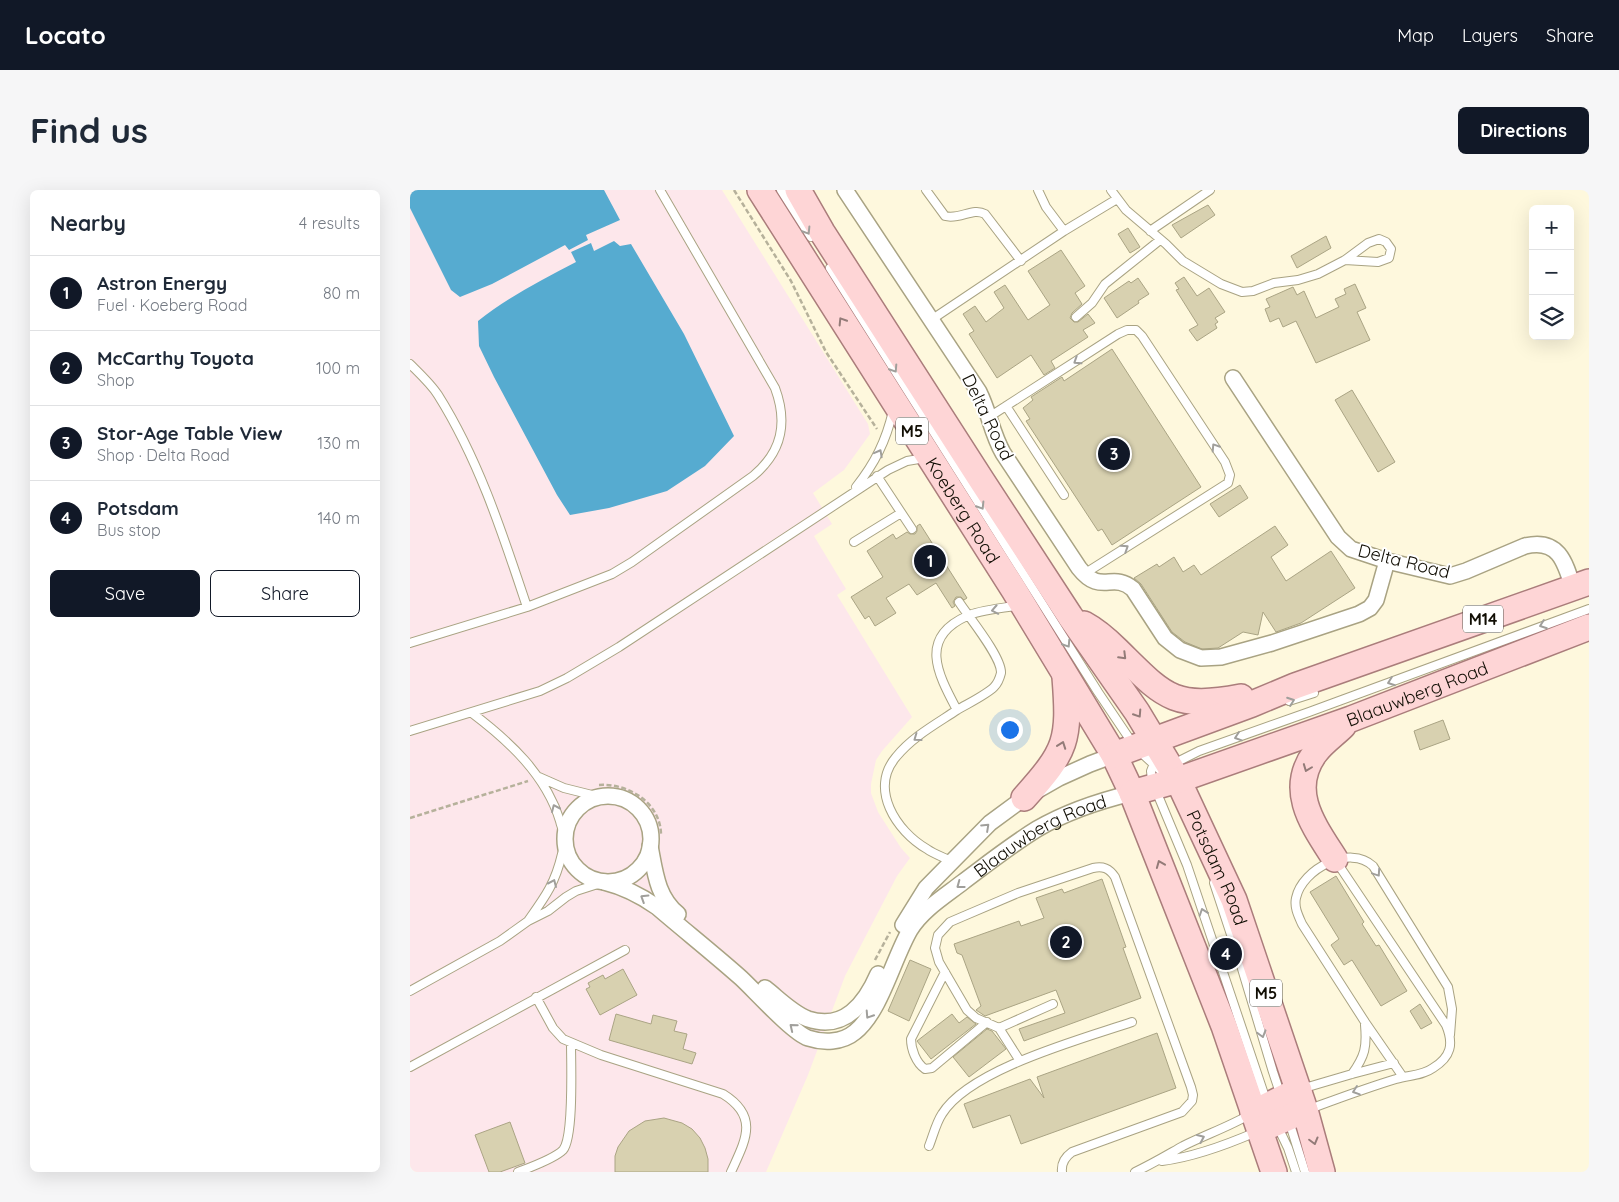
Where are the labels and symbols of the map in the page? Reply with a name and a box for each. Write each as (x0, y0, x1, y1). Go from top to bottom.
one-way arrow (801, 226, 811, 235)
one-way arrow (839, 317, 849, 326)
one-way arrow (1073, 354, 1082, 364)
one-way arrow (888, 363, 897, 372)
street label: Delta Road (957, 370, 1019, 464)
road number: M5 (896, 418, 928, 445)
pin: 3 (1098, 435, 1130, 473)
one-way arrow (1212, 443, 1221, 452)
one-way arrow (873, 449, 883, 458)
street label: Koeberg Road (921, 453, 1005, 567)
one-way arrow (975, 500, 984, 510)
street label: Delta Road (1356, 538, 1452, 584)
pin: 1 (914, 542, 946, 580)
one-way arrow (1120, 544, 1129, 554)
one-way arrow (990, 604, 999, 615)
road number: M14 (1463, 606, 1503, 632)
one-way arrow (1539, 619, 1548, 629)
one-way arrow (1061, 638, 1071, 647)
one-way arrow (1117, 650, 1126, 659)
street label: Blaauwberg Road (1343, 656, 1491, 731)
one-way arrow (1387, 676, 1396, 686)
one-way arrow (1286, 697, 1295, 707)
one-way arrow (1132, 708, 1141, 717)
your location (997, 717, 1023, 743)
one-way arrow (1234, 731, 1243, 741)
one-way arrow (913, 732, 923, 741)
one-way arrow (1056, 741, 1066, 750)
one-way arrow (1303, 763, 1314, 772)
street label: Blaauwberg Road (969, 789, 1109, 882)
one-way arrow (550, 804, 561, 813)
street label: Potsdam Road (1182, 806, 1253, 928)
one-way arrow (980, 824, 989, 833)
one-way arrow (1156, 861, 1166, 869)
one-way arrow (1371, 867, 1380, 876)
one-way arrow (546, 879, 557, 888)
one-way arrow (957, 879, 966, 887)
one-way arrow (641, 895, 650, 905)
one-way arrow (1198, 909, 1208, 917)
pin: 2 (1050, 923, 1082, 961)
pin: 4 (1210, 935, 1242, 973)
road number: M5 (1250, 980, 1282, 1006)
one-way arrow (866, 1010, 875, 1019)
one-way arrow (790, 1024, 799, 1033)
one-way arrow (1256, 1030, 1266, 1038)
one-way arrow (1353, 1086, 1361, 1096)
one-way arrow (1196, 1134, 1205, 1145)
one-way arrow (1308, 1137, 1318, 1145)

